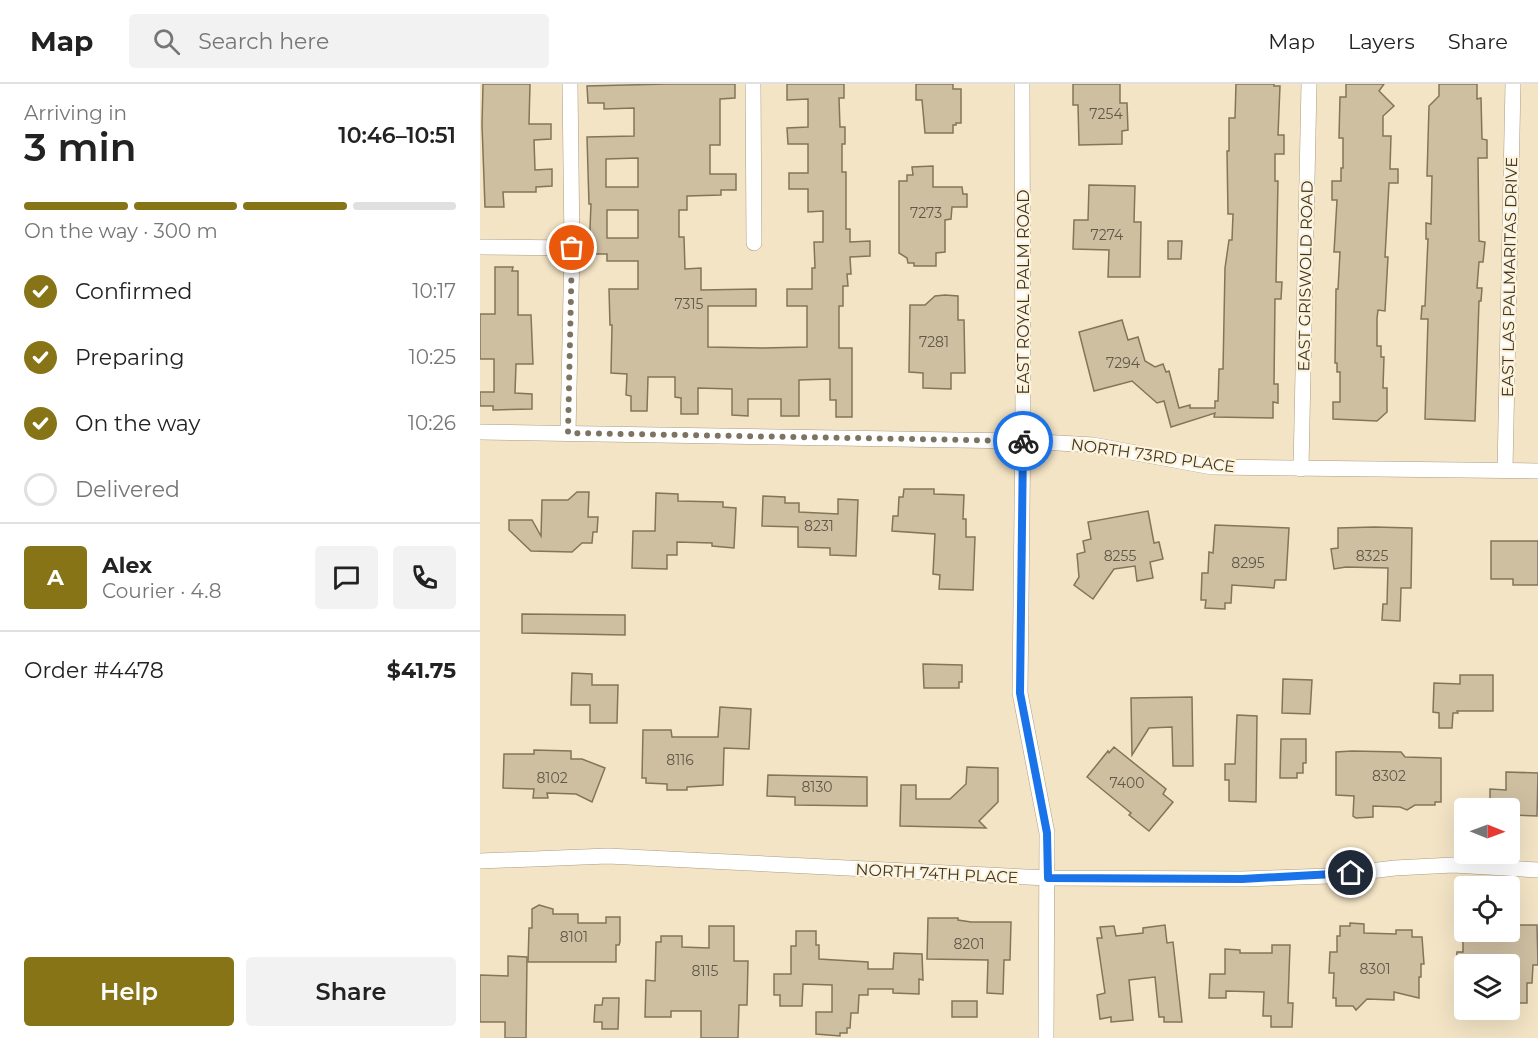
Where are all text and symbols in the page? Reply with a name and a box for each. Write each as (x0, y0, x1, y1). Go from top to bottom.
search box (129, 14, 549, 68)
text: Map (30, 24, 93, 58)
icon: search (150, 25, 183, 58)
text: Search here (198, 28, 329, 55)
text: Map (1268, 29, 1315, 54)
text: Layers (1348, 29, 1415, 54)
text: Share (1448, 29, 1508, 54)
text: Arriving in (24, 101, 127, 125)
house number: 7254 (1089, 105, 1123, 123)
text: 10:46–10:51 (338, 122, 456, 149)
text: 3 min (24, 123, 137, 171)
street label: EAST LAS PALMARITAS DRIVE (1498, 157, 1521, 397)
street label: EAST GRISWOLD ROAD (1294, 180, 1317, 372)
street label: EAST ROYAL PALM ROAD (1014, 190, 1033, 394)
house number: 7273 (910, 204, 942, 222)
text: On the way · 300 m (24, 219, 218, 243)
pin (546, 222, 597, 273)
house number: 7274 (1091, 226, 1124, 244)
icon: bag (555, 231, 588, 264)
icon: check (24, 275, 57, 308)
text: Confirmed (75, 278, 192, 305)
text: 10:17 (412, 279, 456, 303)
house number: 7315 (675, 295, 704, 313)
house number: 7281 (919, 333, 949, 351)
icon: check (24, 341, 57, 374)
text: Preparing (75, 344, 184, 371)
text: 10:25 (409, 345, 456, 369)
house number: 7294 (1106, 354, 1141, 372)
icon: check (24, 407, 57, 440)
text: On the way (75, 410, 200, 437)
text: 10:26 (408, 411, 456, 435)
courier (993, 411, 1053, 471)
icon: bike (1007, 425, 1040, 458)
street label: NORTH 73RD PLACE (1070, 435, 1236, 476)
text: Delivered (75, 476, 180, 503)
house number: 8231 (804, 517, 834, 535)
button: chat (315, 546, 378, 609)
button: phone (393, 546, 456, 609)
house number: 8255 (1104, 547, 1136, 565)
house number: 8325 (1356, 547, 1388, 565)
text: Alex (102, 552, 152, 579)
house number: 8295 (1231, 554, 1265, 572)
text: A (47, 564, 64, 591)
text: Courier · 4.8 (102, 579, 221, 603)
text: Order #4478 (24, 657, 164, 684)
text: $41.75 (387, 657, 456, 684)
house number: 8116 (666, 751, 694, 769)
house number: 8302 (1372, 767, 1406, 785)
house number: 8102 (536, 769, 568, 787)
house number: 7400 (1109, 774, 1145, 792)
house number: 8130 (801, 778, 833, 796)
north arrow (1454, 798, 1520, 864)
map controls (1454, 798, 1520, 1020)
pin (1325, 847, 1376, 898)
icon: home (1334, 856, 1367, 889)
street label: NORTH 74TH PLACE (855, 860, 1019, 887)
button: locate (1454, 876, 1520, 942)
house number: 8101 (560, 928, 588, 946)
house number: 8201 (953, 935, 985, 953)
button: layers (1454, 954, 1520, 1020)
button: Help (24, 957, 234, 1026)
button: Share (246, 957, 456, 1026)
house number: 8301 (1359, 960, 1391, 978)
house number: 8115 (692, 962, 719, 980)

